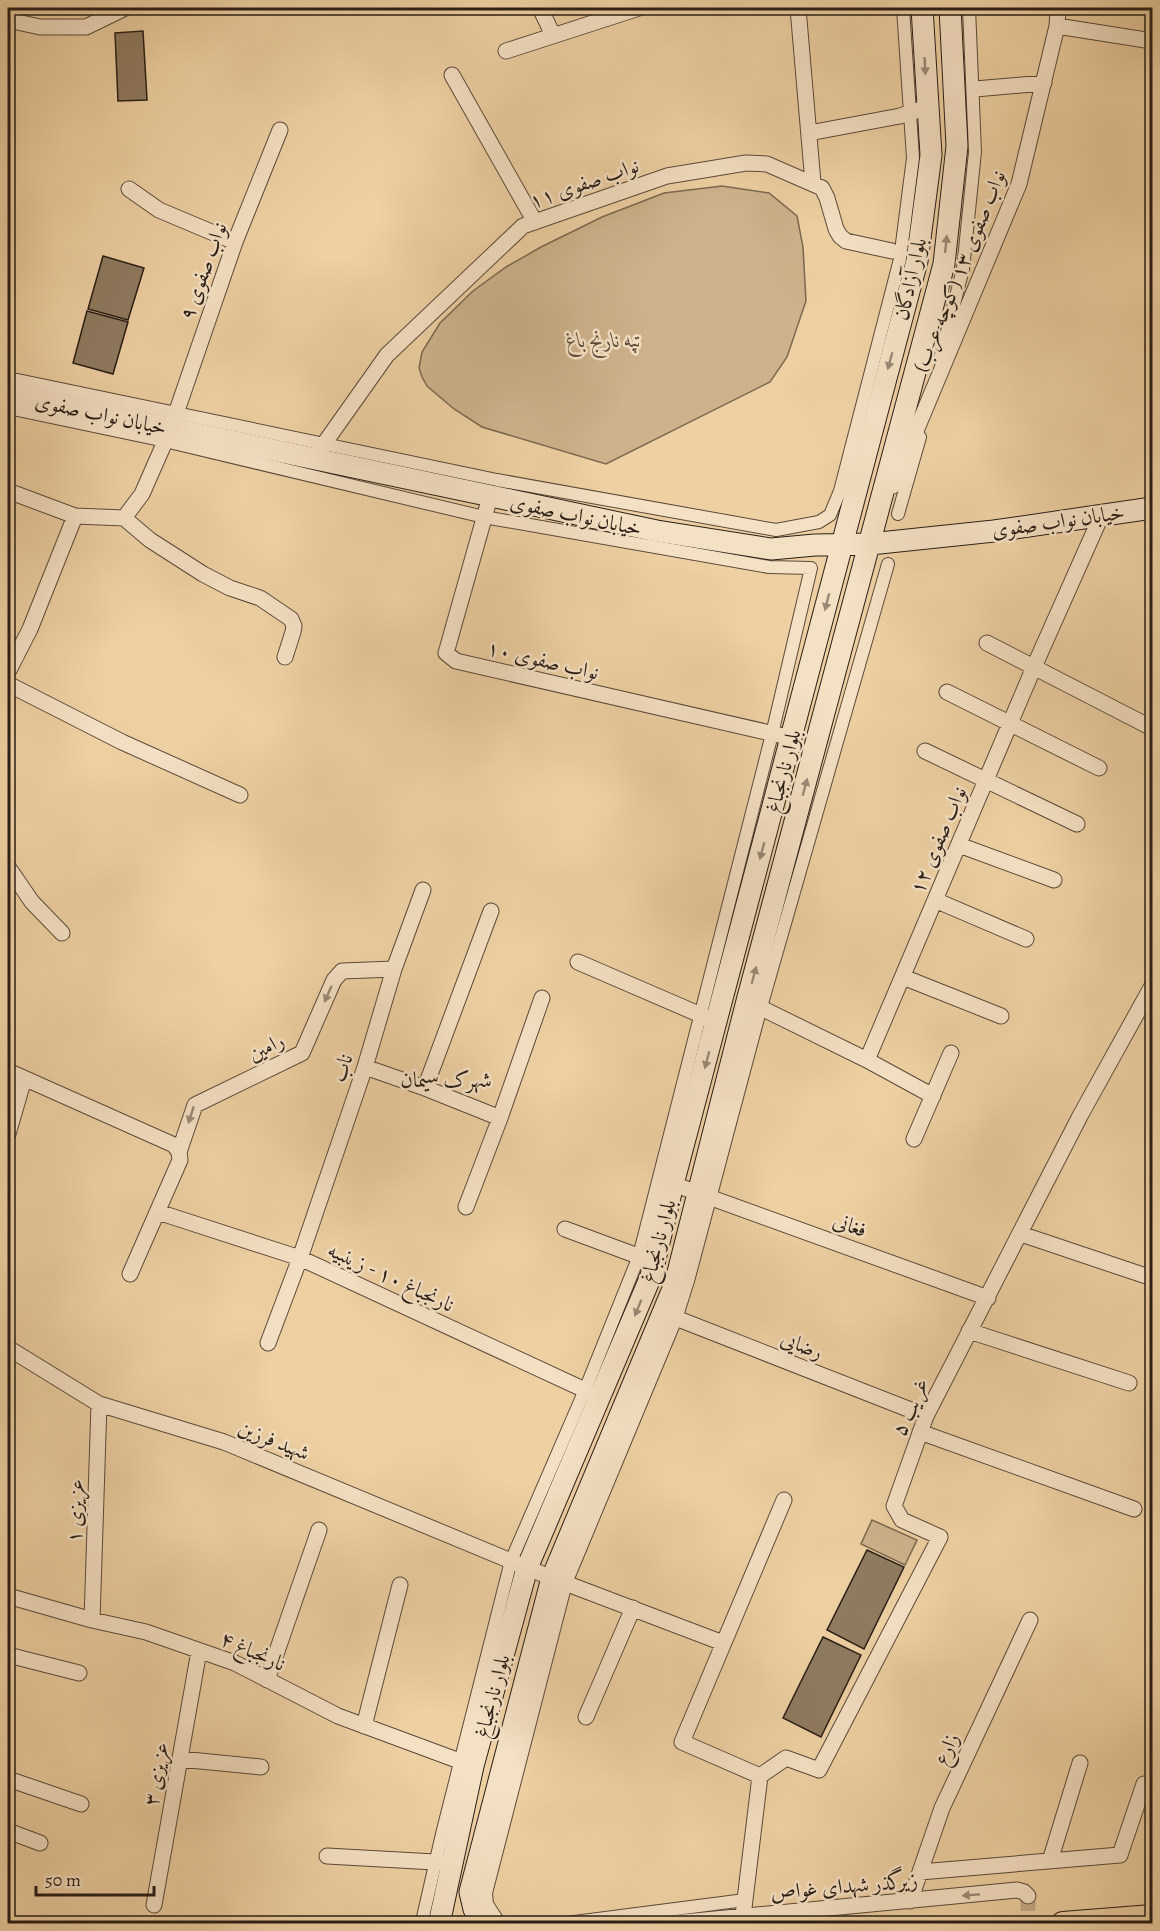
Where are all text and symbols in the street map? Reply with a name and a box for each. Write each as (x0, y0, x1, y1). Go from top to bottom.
one-way arrow (921, 56, 930, 75)
street label: نواب صفوی ۱۱ (526, 151, 642, 215)
street label: نواب صفوی ۱۳ (کوچه عرب) (906, 166, 1013, 376)
street label: نواب صفوی ۹ (172, 218, 234, 324)
one-way arrow (942, 234, 951, 253)
street label: بلوار آزادگان (887, 235, 933, 323)
park label: تپه نارنج باغ (566, 326, 642, 358)
one-way arrow (885, 352, 894, 370)
street label: خیابان نواب صفوی (33, 386, 169, 442)
street label: خیابان نواب صفوی (508, 487, 644, 543)
street label: خیابان نواب صفوی (990, 498, 1126, 544)
one-way arrow (821, 592, 831, 611)
street label: نواب صفوی ۱۰ (484, 634, 602, 686)
street label: بلوار نارنجباغ (758, 726, 811, 817)
one-way arrow (800, 778, 810, 796)
street label: نواب صفوی ۱۲ (903, 782, 973, 898)
one-way arrow (757, 842, 766, 860)
one-way arrow (749, 966, 759, 984)
one-way arrow (323, 985, 332, 1002)
street label: رامین (243, 1026, 289, 1068)
street label: ناب (324, 1050, 360, 1086)
one-way arrow (701, 1051, 711, 1069)
district label: شهرک سیمان (400, 1065, 492, 1095)
one-way arrow (186, 1106, 195, 1124)
street label: بلوار نارنجباغ (633, 1196, 686, 1287)
street label: فغانی (829, 1206, 871, 1244)
street label: نارنجباغ ۱۰ - زینبیه (322, 1236, 459, 1322)
one-way arrow (633, 1300, 643, 1318)
street label: رضایی (777, 1324, 827, 1366)
street label: غریب ۵ (885, 1374, 936, 1441)
street label: شهید فرزین (234, 1413, 314, 1467)
street label: عزیزی ۱ (60, 1478, 91, 1544)
street label: نارنجباغ ۴ (214, 1624, 290, 1681)
street label: بلوار نارنجباغ (467, 1651, 520, 1742)
street label: زارع (926, 1728, 969, 1771)
street label: عزیزی ۳ (137, 1740, 176, 1808)
scale bar (36, 1859, 154, 1897)
street label: زیرگذر شهدای غواص (769, 1865, 919, 1906)
text: 50 m (45, 1868, 81, 1892)
one-way arrow (962, 1890, 981, 1900)

